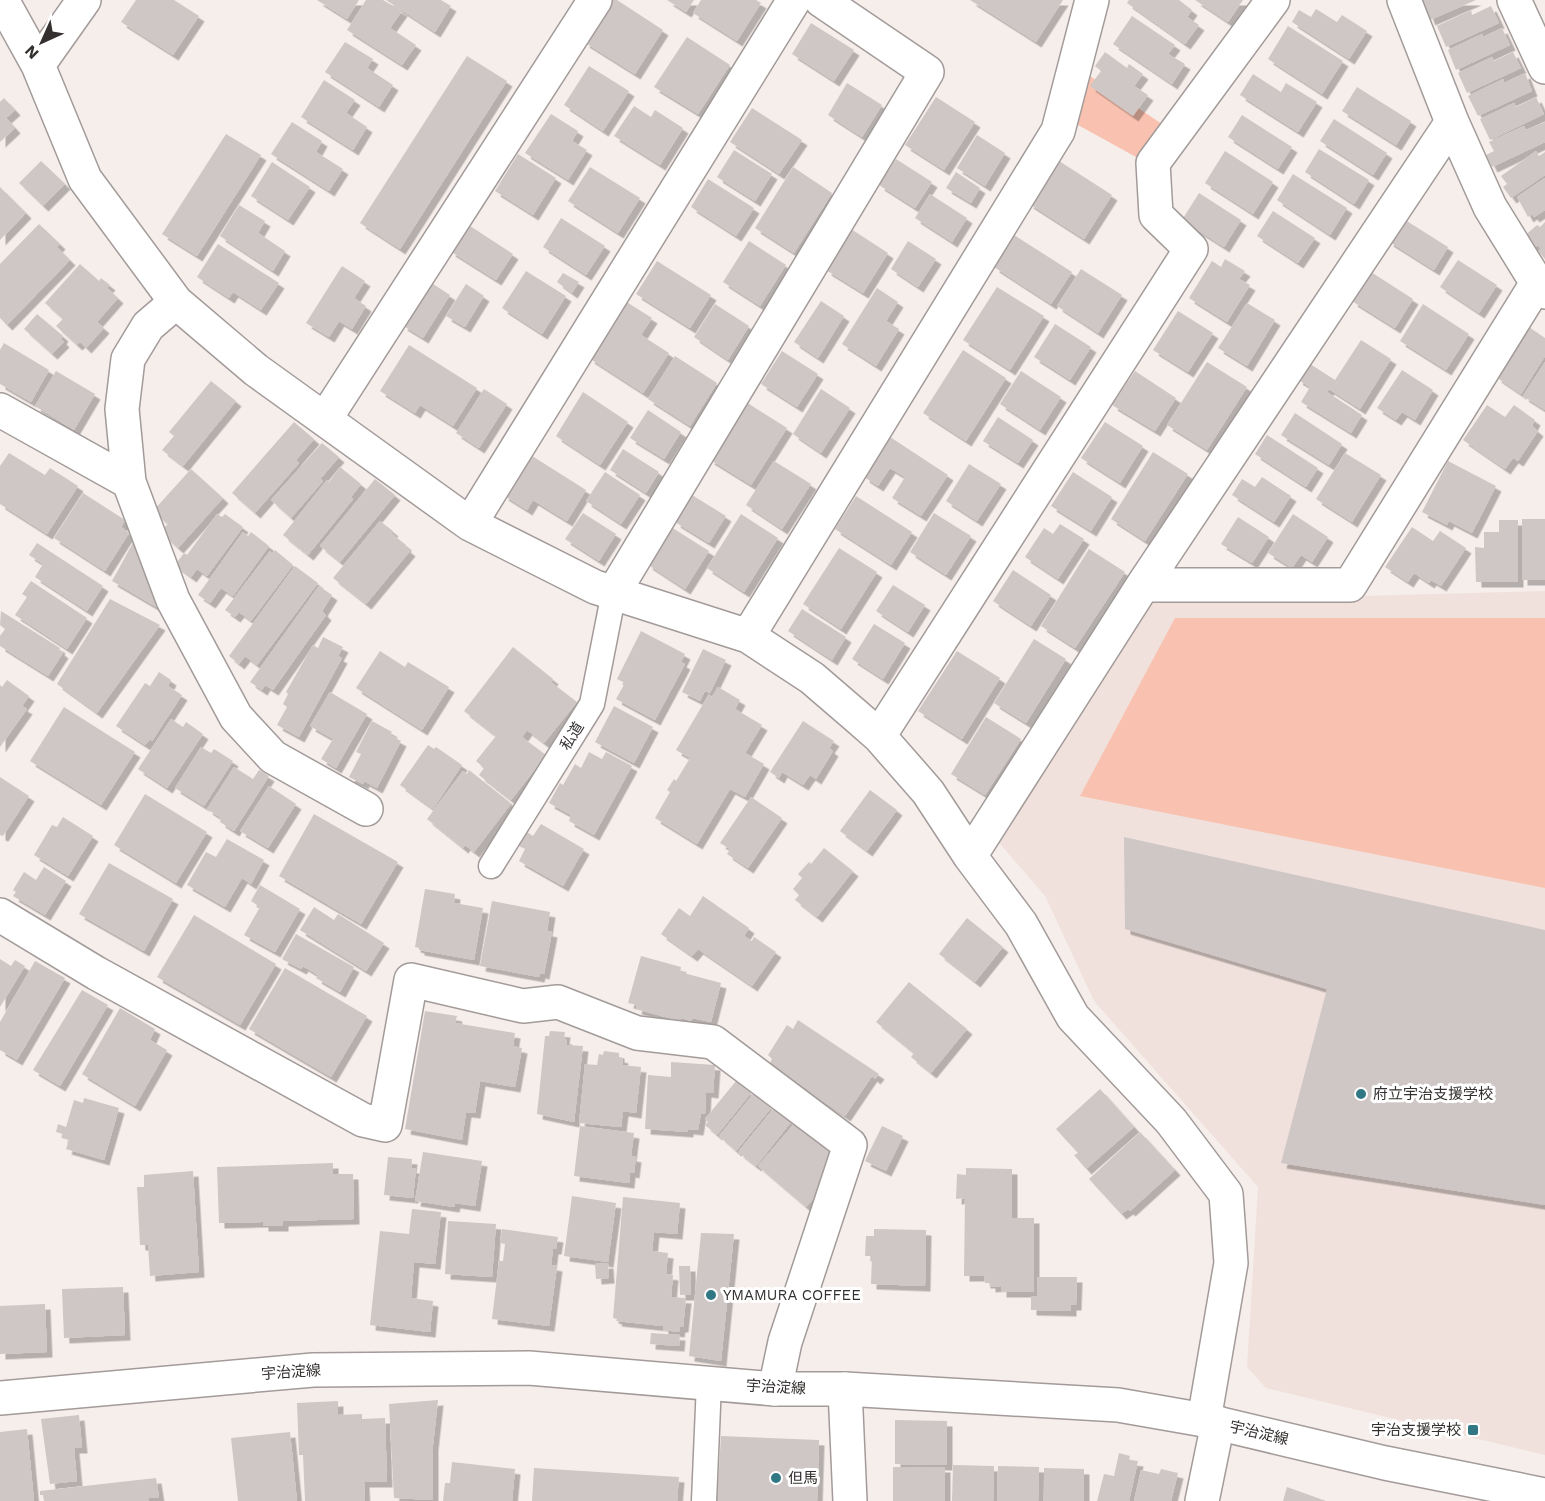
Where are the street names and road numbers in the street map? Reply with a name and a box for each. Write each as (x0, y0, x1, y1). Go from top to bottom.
street label: 私道 (556, 719, 588, 753)
street label: 宇治淀線 (260, 1361, 322, 1383)
street label: 宇治淀線 (746, 1376, 806, 1398)
street label: 宇治淀線 (1228, 1417, 1290, 1449)

